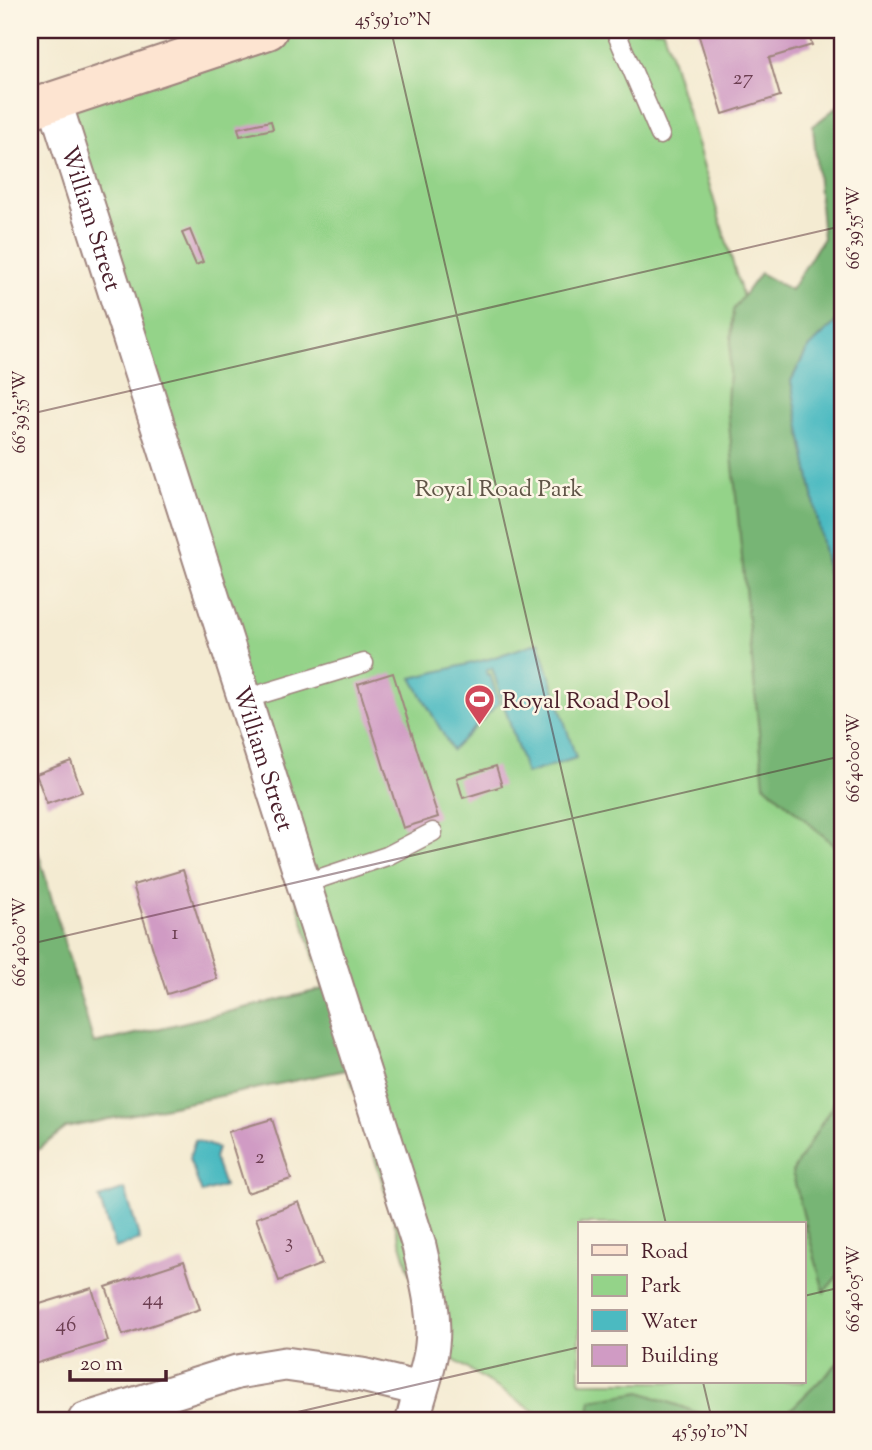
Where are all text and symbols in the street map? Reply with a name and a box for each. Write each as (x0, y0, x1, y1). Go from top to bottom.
text: 45°59'10"N (355, 8, 431, 34)
house number: 27 (733, 64, 754, 94)
street label: William Street (51, 142, 129, 296)
text: 66°39'55"W (842, 187, 868, 269)
text: 66°39'55"W (8, 371, 34, 453)
park label: Royal Road Park (415, 473, 583, 507)
street label: William Street (223, 682, 301, 836)
sports icon: Royal Road Pool (462, 683, 496, 727)
place label: Royal Road Pool (502, 685, 670, 719)
text: 66°40'00"W (842, 713, 868, 803)
text: 66°40'00"W (8, 897, 34, 987)
house number: 1 (171, 919, 179, 949)
house number: 2 (255, 1143, 265, 1173)
legend (578, 1222, 806, 1384)
house number: 3 (285, 1228, 293, 1258)
text: Road (641, 1238, 688, 1268)
text: 66°40'05"W (842, 1246, 868, 1332)
text: Park (641, 1272, 682, 1302)
house number: 44 (142, 1285, 164, 1315)
text: Water (641, 1308, 698, 1338)
house number: 46 (56, 1311, 76, 1341)
scale bar (70, 1338, 166, 1382)
text: Building (641, 1342, 718, 1372)
text: 20 m (80, 1350, 123, 1380)
text: 45°59'10"N (672, 1420, 748, 1446)

